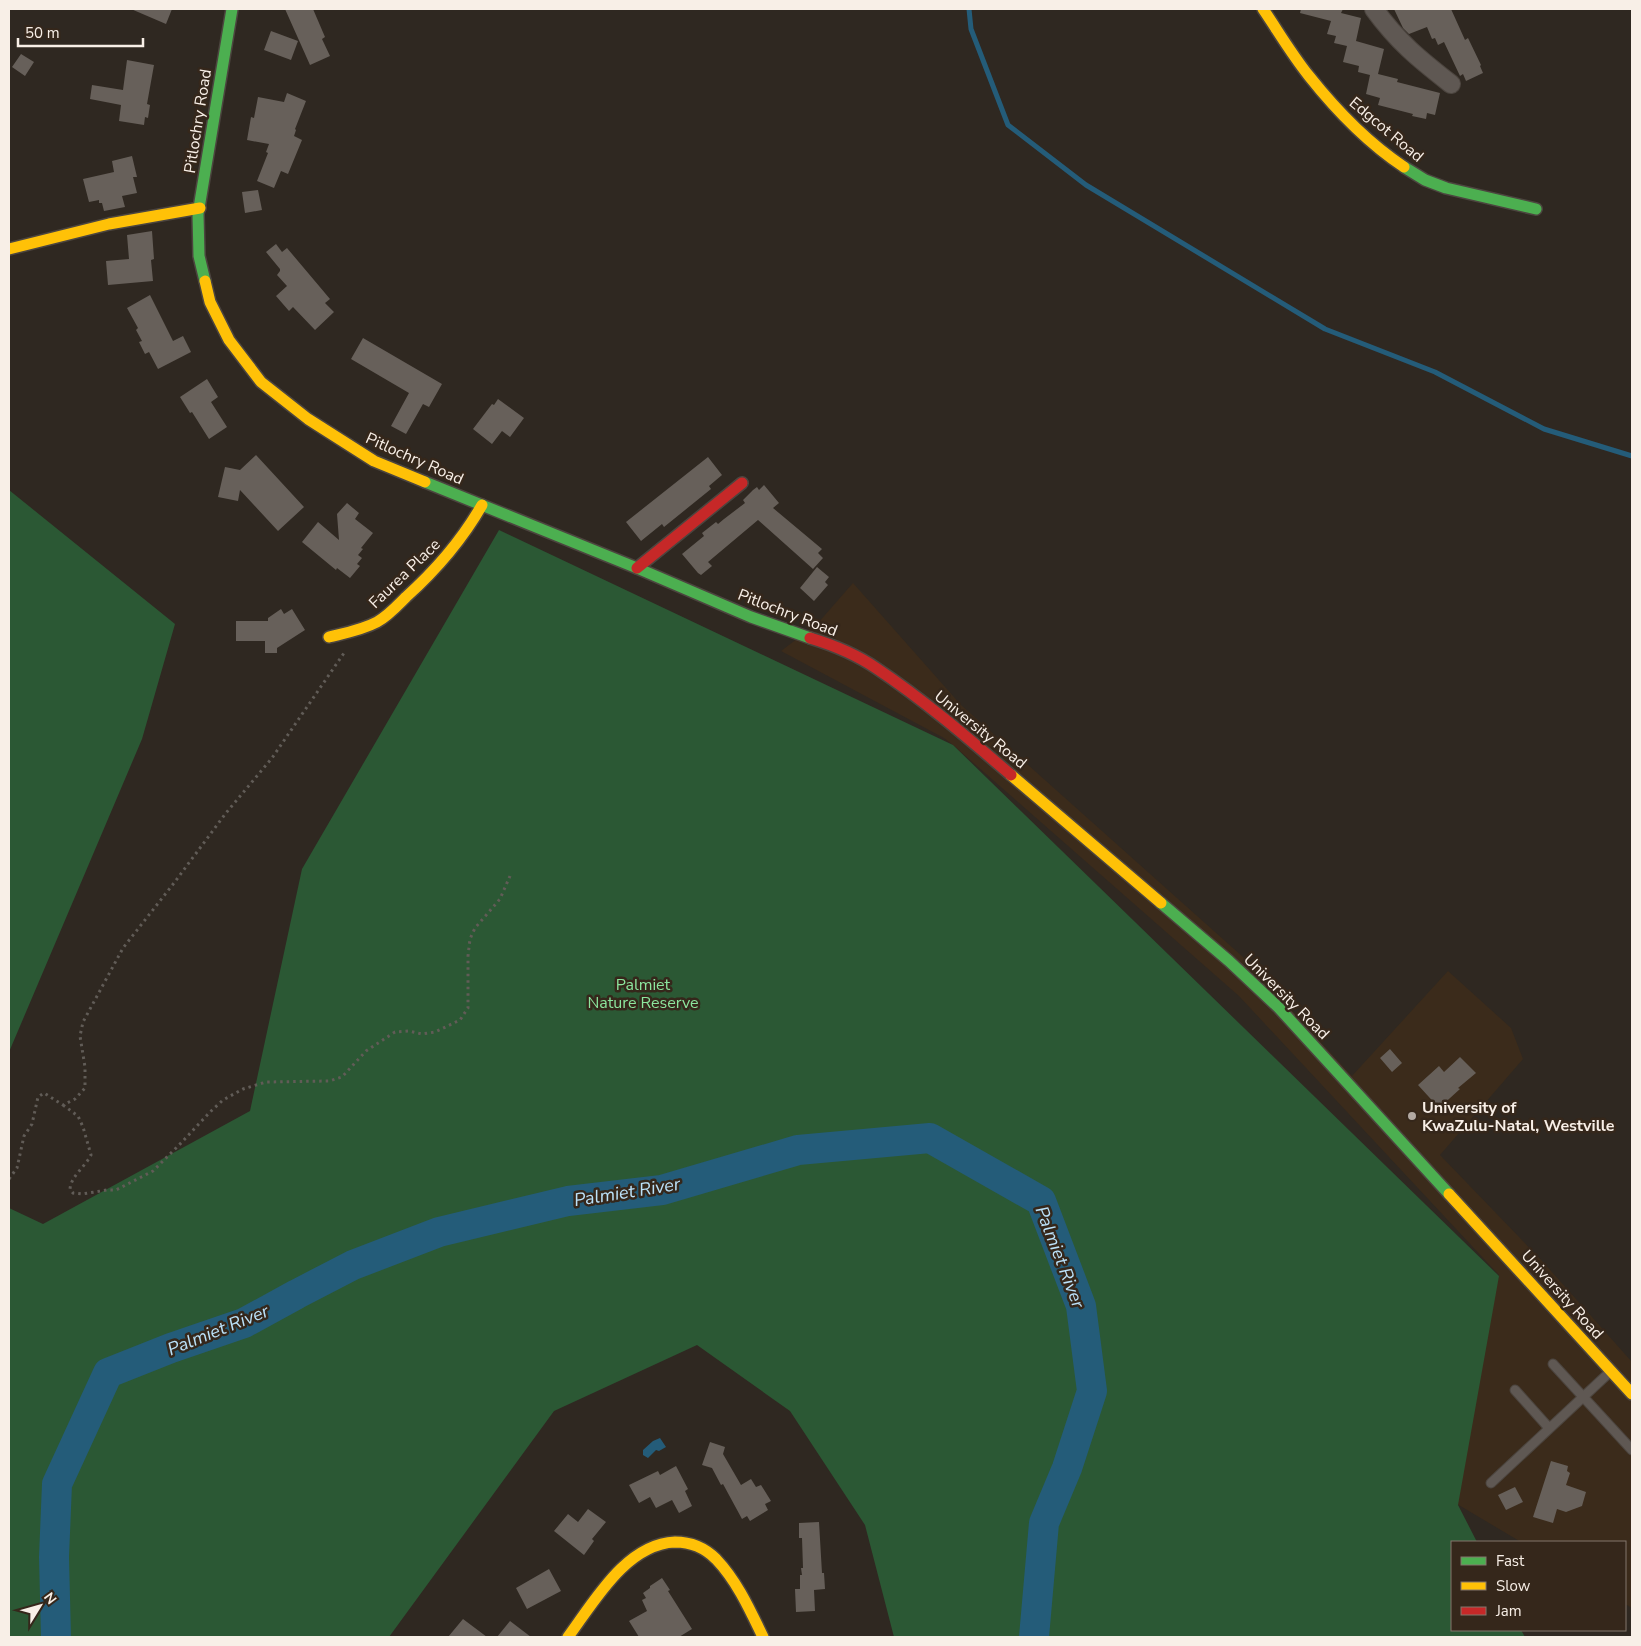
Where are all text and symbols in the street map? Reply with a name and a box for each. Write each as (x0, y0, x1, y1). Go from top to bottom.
scale bar (18, 15, 142, 47)
text: 50 m (25, 23, 60, 43)
street label: Pitlochry Road (179, 67, 217, 175)
street label: Edgcot Road (1344, 92, 1428, 167)
street label: Pitlochry Road (362, 427, 467, 490)
street label: Faurea Place (364, 534, 445, 613)
street label: Pitlochry Road (735, 584, 841, 642)
street label: University Road (929, 686, 1031, 774)
street label: University Road (1238, 949, 1334, 1045)
park label: Palmiet Nature Reserve (587, 974, 699, 1014)
place label: University of KwaZulu-Natal, Westville (1422, 1097, 1615, 1137)
marker: University of KwaZulu-Natal, Westville (1406, 1110, 1418, 1122)
water label: Palmiet River (572, 1172, 682, 1212)
water label: Palmiet River (1030, 1203, 1091, 1312)
street label: University Road (1516, 1245, 1608, 1344)
water label: Palmiet River (164, 1299, 273, 1361)
legend (1451, 1541, 1626, 1631)
text: Fast (1496, 1551, 1525, 1571)
text: Slow (1496, 1576, 1531, 1596)
north arrow (15, 1581, 65, 1631)
text: N (39, 1589, 61, 1608)
text: Jam (1495, 1601, 1522, 1621)

